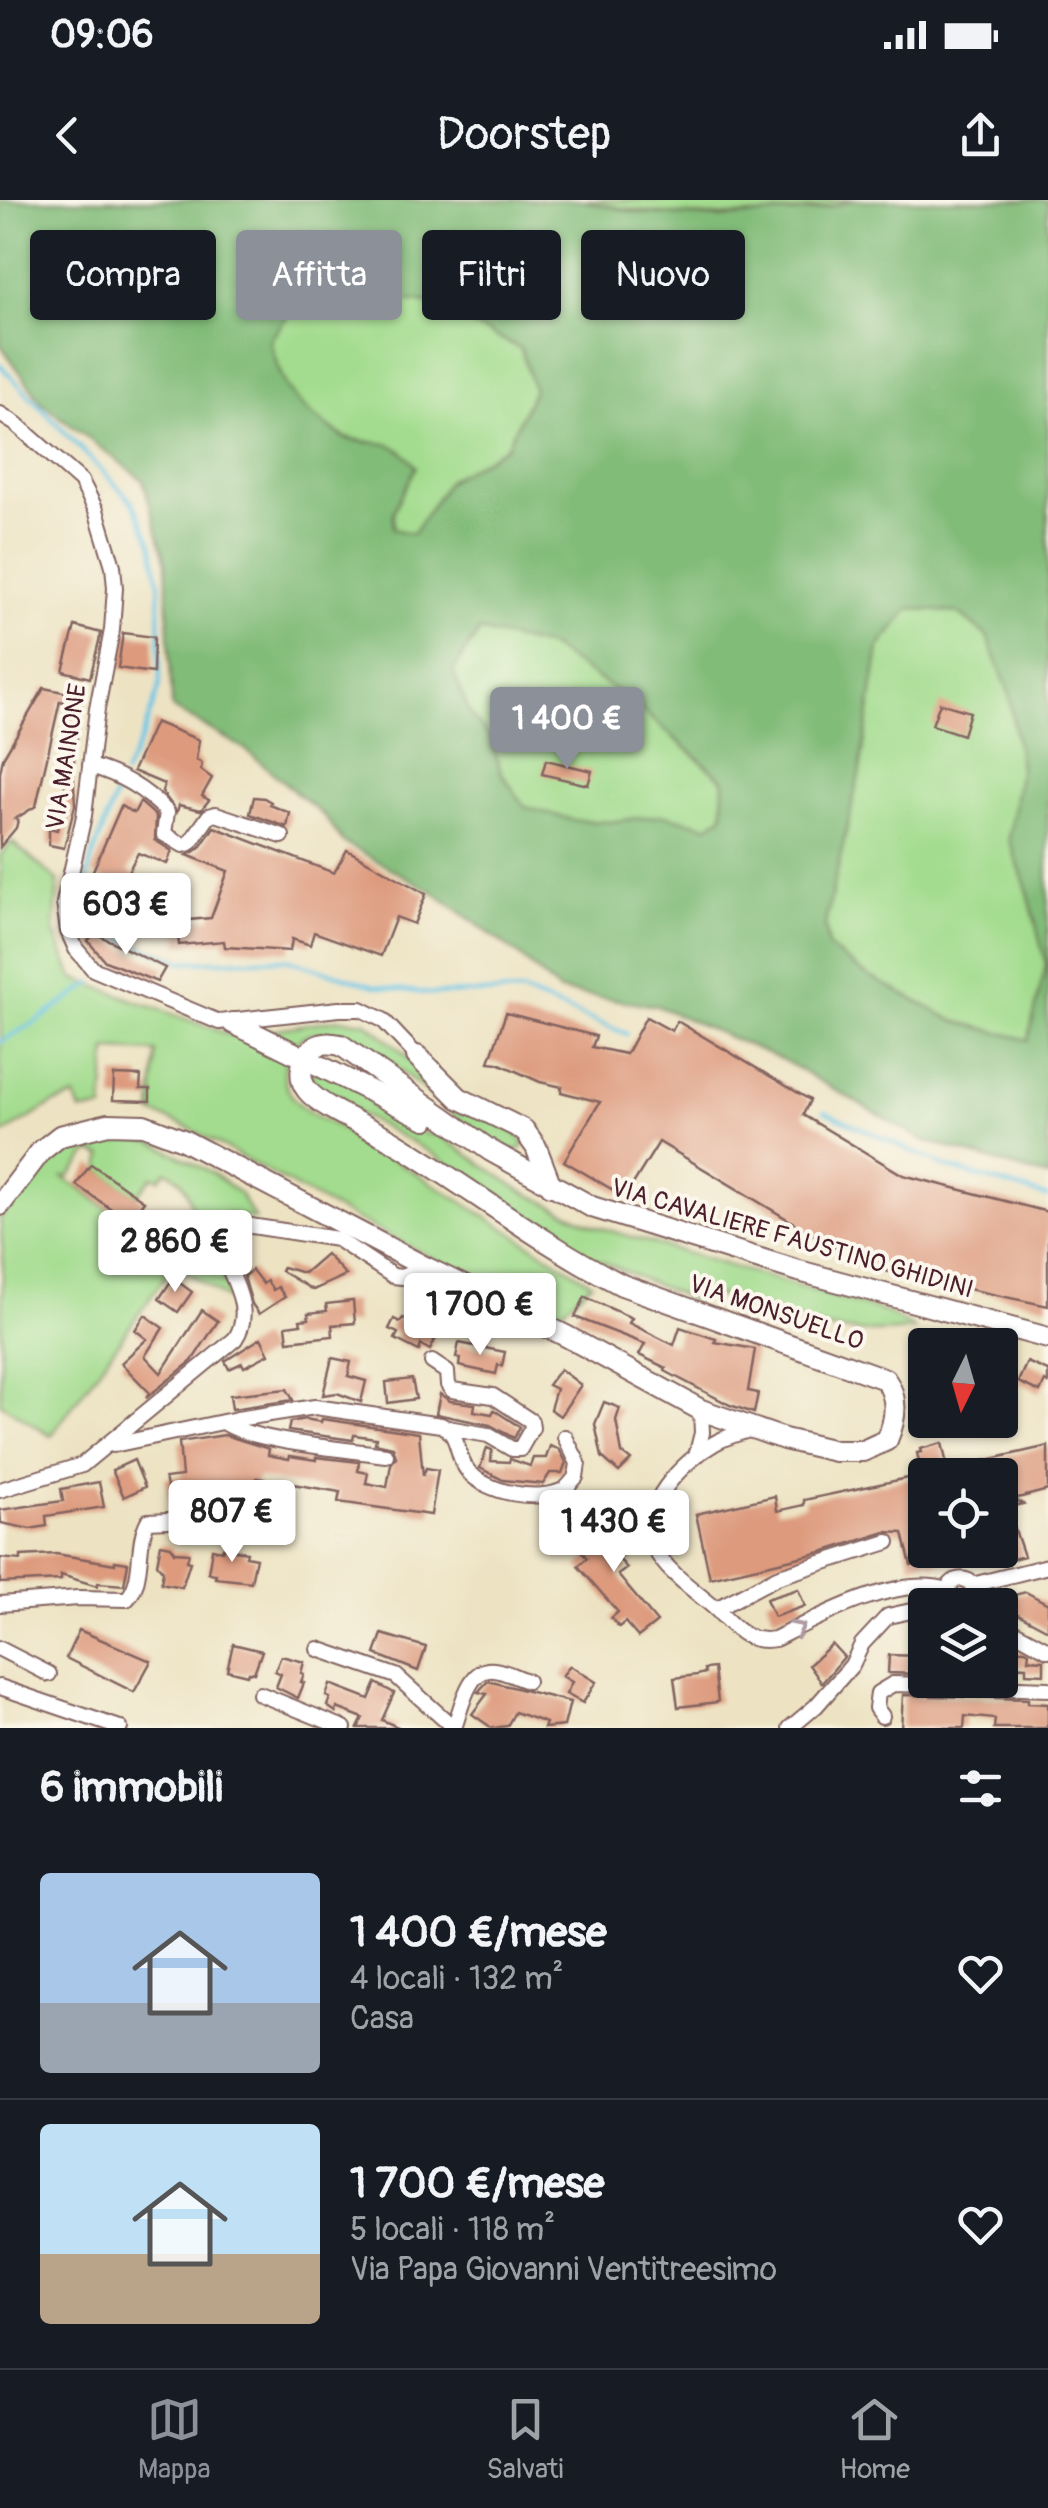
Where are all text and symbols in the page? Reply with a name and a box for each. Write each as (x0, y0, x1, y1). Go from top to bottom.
text: 09:06 (50, 11, 154, 59)
text: Doorstep (437, 107, 611, 163)
icon: back (40, 108, 95, 163)
icon: share (953, 108, 1008, 163)
chip: Compra (30, 230, 216, 320)
chip: Affitta (236, 230, 402, 320)
chip: Filtri (422, 230, 561, 320)
chip: Nuovo (581, 230, 745, 320)
street label: VIA MAINONE (40, 682, 94, 832)
pin: 1 400 € (475, 687, 659, 772)
text: 1 400 € (512, 699, 622, 739)
pin: 603 € (56, 873, 196, 958)
text: 603 € (83, 885, 169, 925)
street label: VIA CAVALIERE FAUSTINO GHIDINI (607, 1172, 977, 1306)
pin: 2 860 € (83, 1210, 267, 1295)
text: 2 860 € (120, 1222, 230, 1262)
street label: VIA MONSUELLO (685, 1269, 867, 1357)
pin: 1 700 € (388, 1273, 572, 1358)
text: 1 700 € (426, 1285, 534, 1325)
north arrow (908, 1328, 1018, 1438)
map controls (908, 1328, 1018, 1698)
button: locate (908, 1458, 1018, 1568)
pin: 807 € (162, 1480, 302, 1565)
pin: 1 430 € (522, 1490, 706, 1575)
text: 807 € (191, 1492, 273, 1532)
text: 1 430 € (561, 1502, 667, 1542)
button: layers (908, 1588, 1018, 1698)
one-way arrow (787, 1620, 805, 1640)
icon: filters (953, 1761, 1008, 1816)
text: 6 immobili (40, 1762, 223, 1814)
text: 1 400 €/mese (350, 1907, 607, 1959)
icon: home (120, 1913, 240, 2033)
icon: heart (953, 1946, 1008, 2001)
text: 4 locali · 132 m² (350, 1959, 564, 1999)
text: Casa (350, 1999, 414, 2039)
text: 1 700 €/mese (350, 2158, 605, 2210)
icon: home (120, 2164, 240, 2284)
icon: heart (953, 2197, 1008, 2252)
text: 5 locali · 118 m² (350, 2210, 555, 2250)
text: Via Papa Giovanni Ventitreesimo (350, 2250, 777, 2290)
tab: Mappa (138, 2392, 211, 2487)
tab: Salvati (486, 2392, 564, 2487)
tab: Home (839, 2392, 910, 2487)

